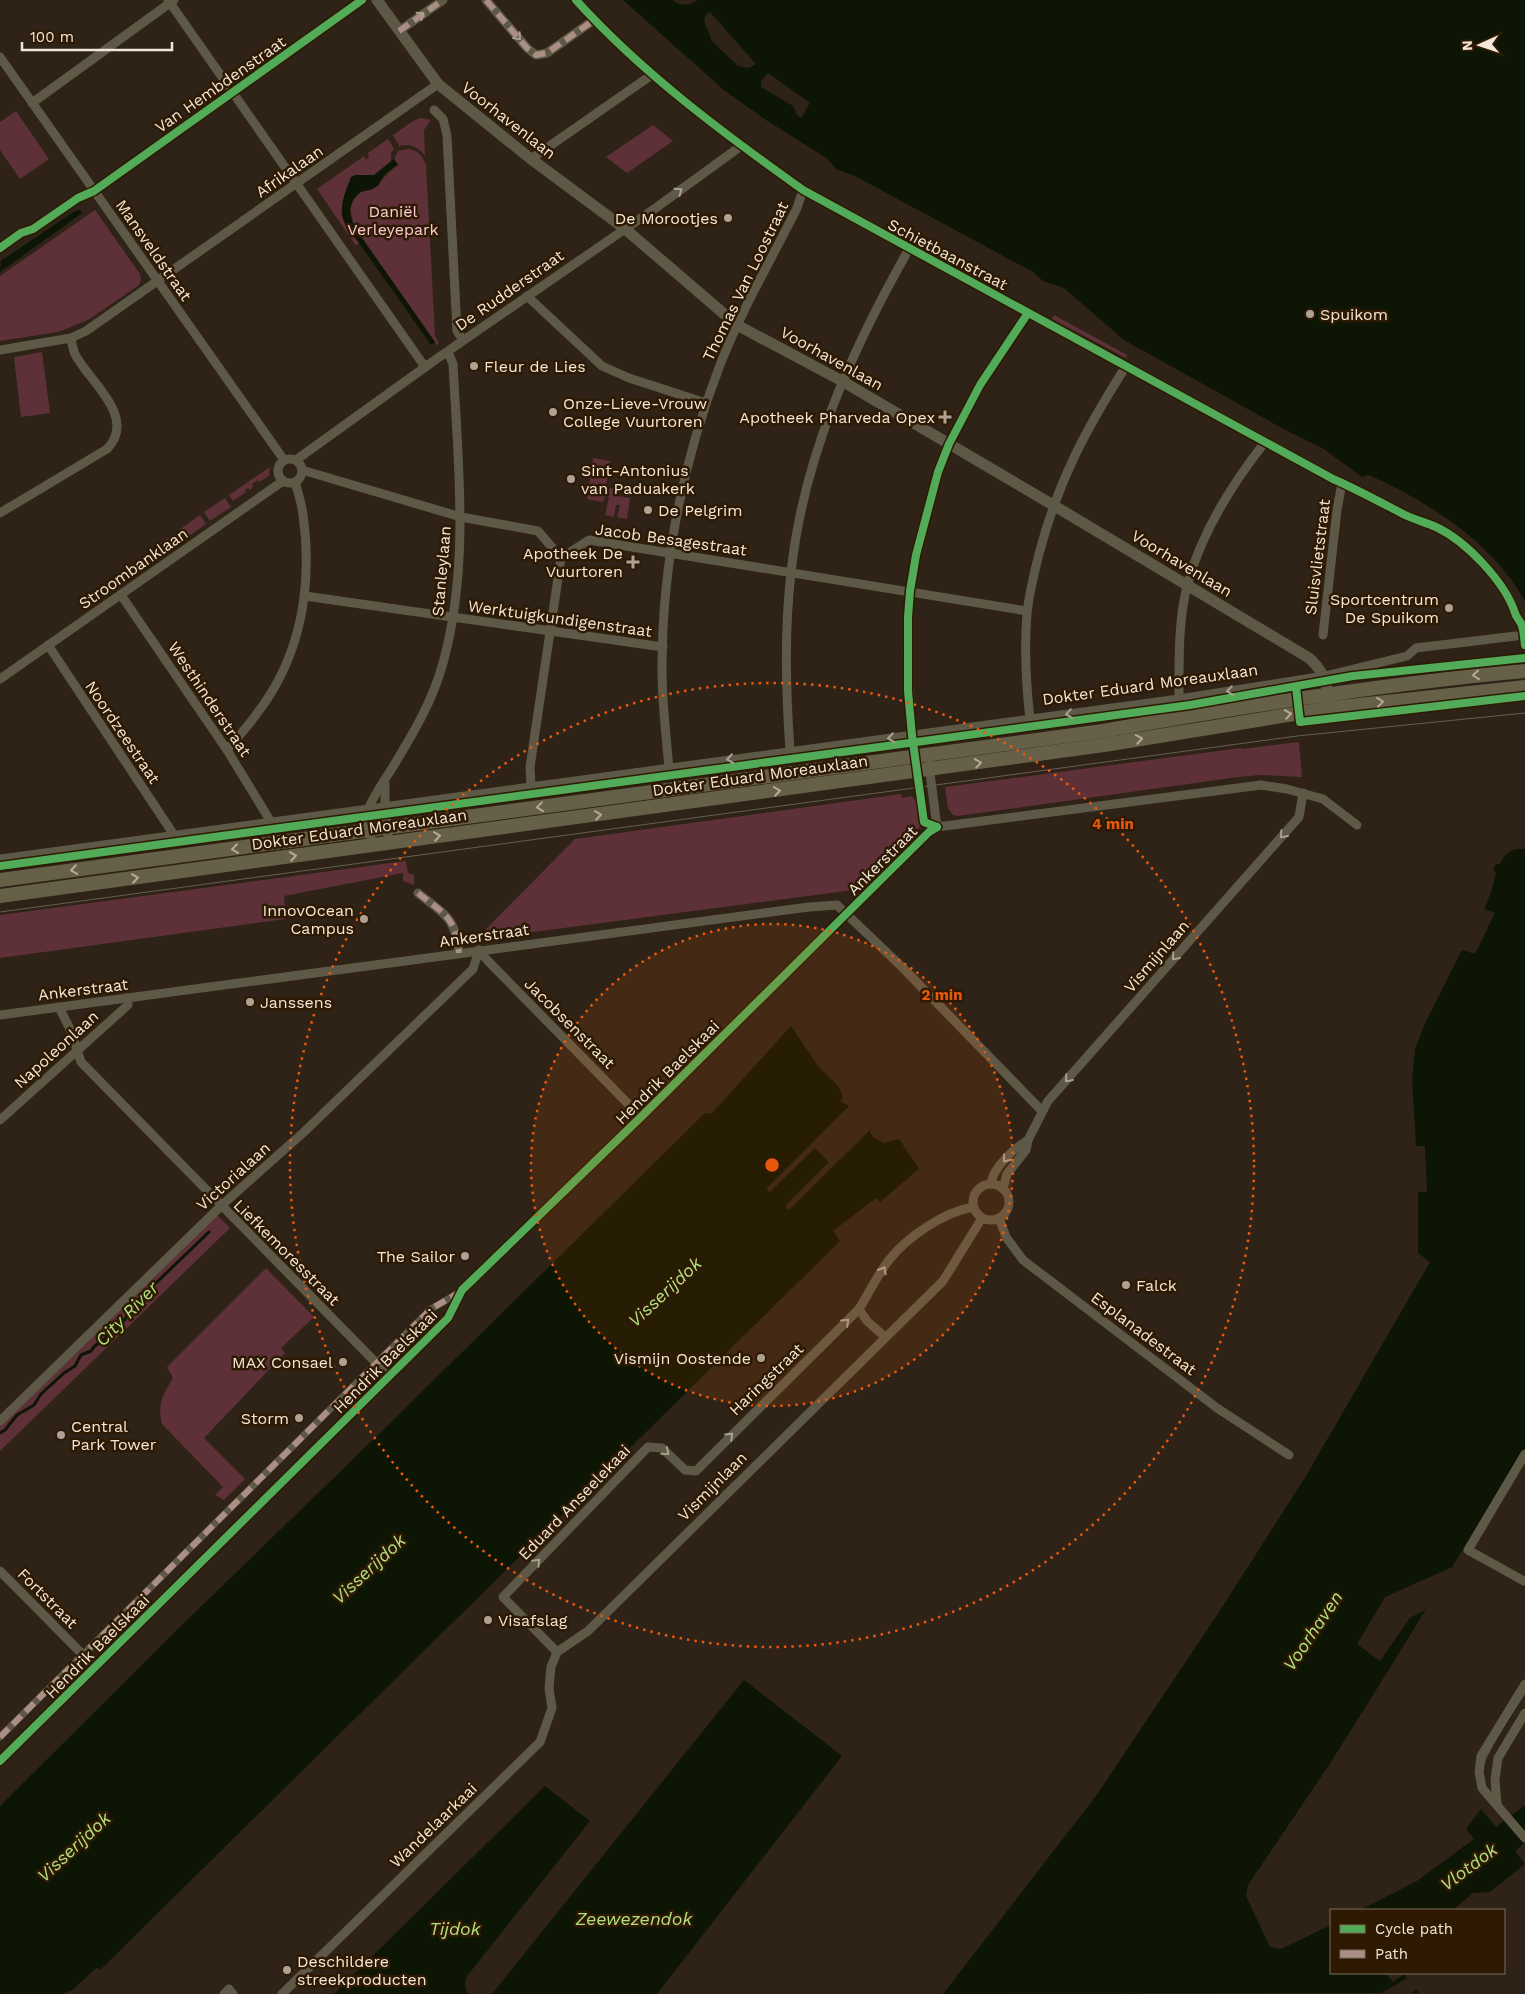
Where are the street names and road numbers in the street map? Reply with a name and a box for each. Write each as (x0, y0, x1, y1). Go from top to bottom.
street label: Van Hembdenstraat (151, 32, 289, 137)
street label: Voorhavenlaan (458, 78, 560, 163)
street label: Afrikalaan (252, 141, 327, 202)
street label: Mansveldstraat (112, 196, 196, 305)
street label: Thomas Van Loostraat (699, 198, 792, 364)
street label: Schietbaanstraat (885, 215, 1011, 294)
street label: De Rudderstraat (451, 246, 567, 335)
street label: Voorhavenlaan (777, 322, 886, 394)
street label: Sluisvlietstraat (1301, 498, 1334, 616)
street label: Jacob Besagestraat (594, 519, 748, 560)
street label: Stroombanklaan (75, 524, 191, 613)
street label: Stanleylaan (428, 525, 455, 617)
street label: Voorhavenlaan (1128, 526, 1236, 601)
street label: Werktuigkundigenstraat (467, 596, 654, 641)
street label: Westhinderstraat (164, 638, 255, 761)
street label: Dokter Eduard Moreauxlaan (1041, 660, 1259, 709)
street label: Noordzeestraat (81, 677, 164, 788)
street label: Dokter Eduard Moreauxlaan (651, 751, 869, 800)
street label: Dokter Eduard Moreauxlaan (250, 805, 468, 854)
street label: Ankerstraat (844, 821, 921, 899)
street label: Vismijnlaan (1120, 916, 1193, 996)
street label: Ankerstraat (438, 920, 531, 951)
street label: Jacobsenstraat (521, 974, 619, 1073)
street label: Ankerstraat (37, 975, 129, 1004)
street label: Napoleonlaan (10, 1007, 102, 1092)
street label: Hendrik Baelskaai (611, 1016, 723, 1128)
street label: Victorialaan (193, 1138, 274, 1214)
street label: Liefkemoresstraat (230, 1195, 344, 1309)
street label: Esplanadestraat (1087, 1288, 1200, 1379)
street label: Hendrik Baelskaai (329, 1305, 441, 1417)
street label: Haringstraat (725, 1339, 808, 1419)
street label: Eduard Anseelekaai (514, 1441, 634, 1564)
street label: Vismijnlaan (674, 1448, 751, 1525)
street label: Fortstraat (14, 1564, 82, 1633)
street label: Hendrik Baelskaai (41, 1590, 153, 1702)
street label: Wandelaarkaai (386, 1779, 481, 1872)

